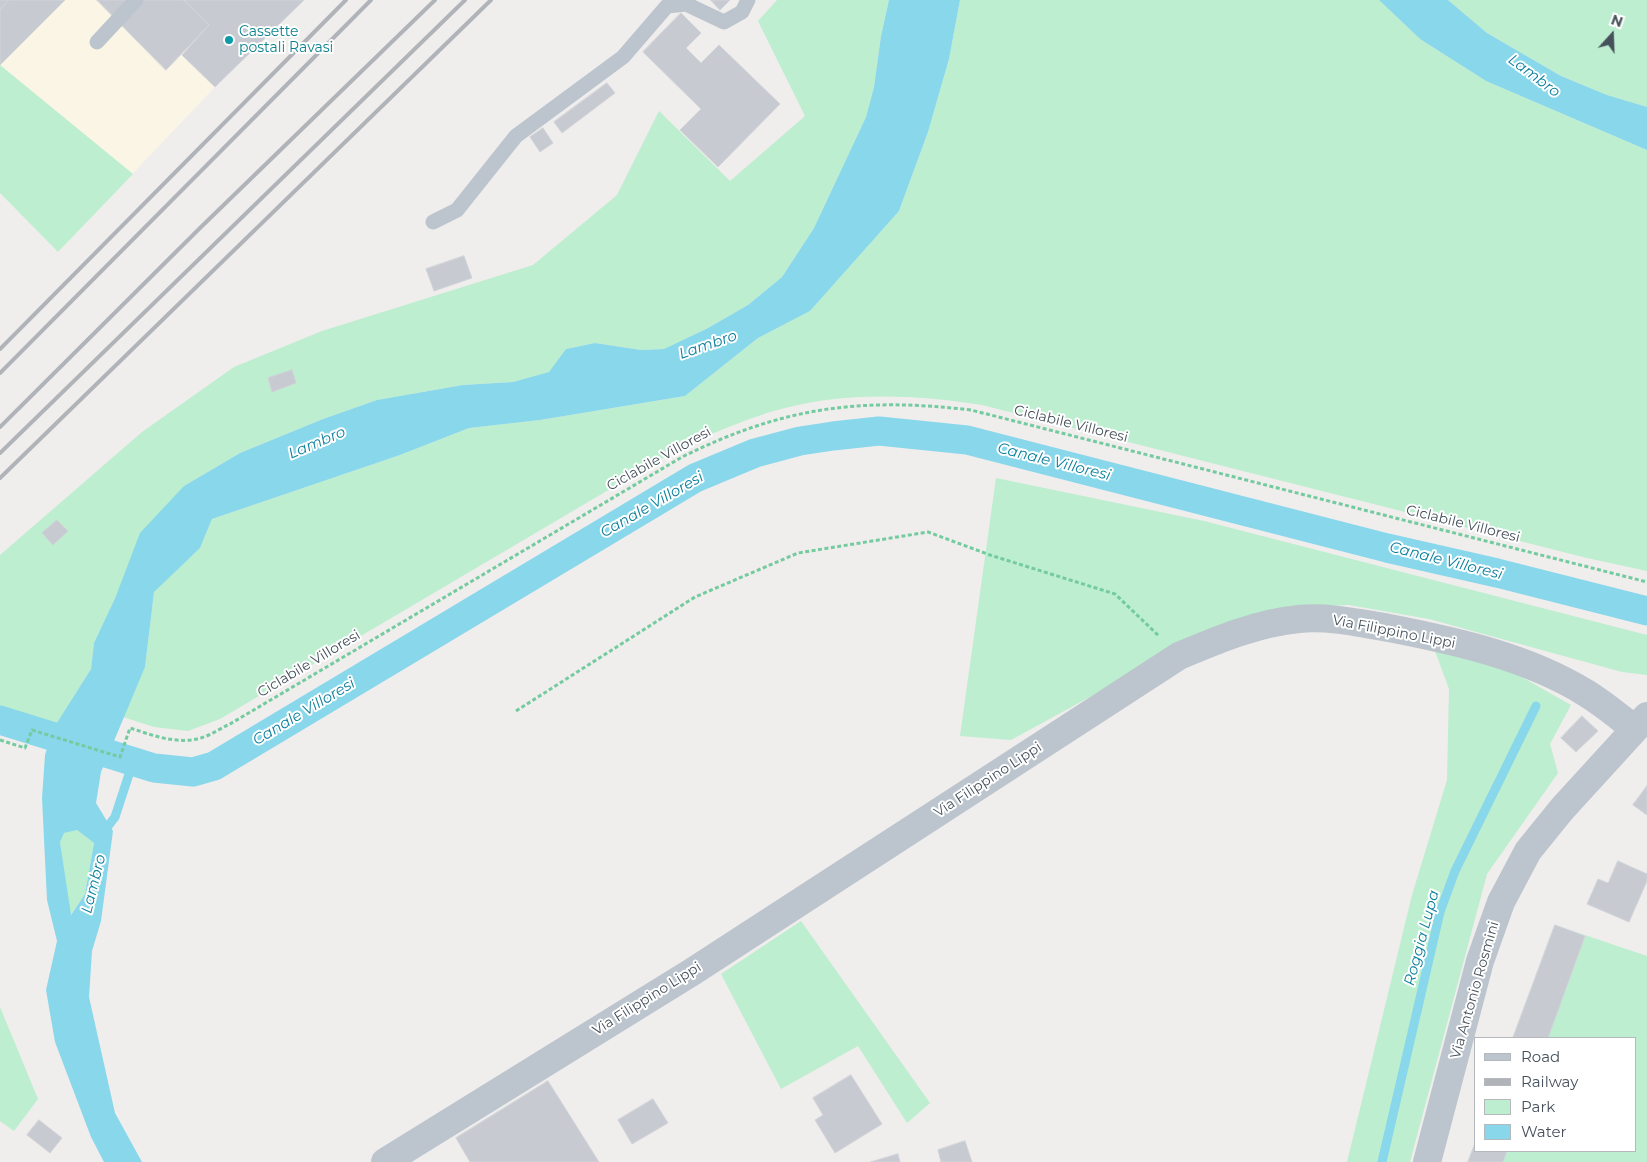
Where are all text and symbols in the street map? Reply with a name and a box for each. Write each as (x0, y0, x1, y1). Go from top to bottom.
north arrow (1587, 10, 1637, 60)
text: N (1609, 11, 1626, 31)
place label: Cassette postali Ravasi (239, 24, 333, 56)
marker: Cassette postali Ravasi (223, 34, 235, 46)
water label: Lambro (1505, 51, 1563, 101)
water label: Lambro (677, 327, 739, 363)
street label: Ciclabile Villoresi (1012, 402, 1130, 446)
water label: Lambro (286, 423, 348, 463)
street label: Ciclabile Villoresi (604, 423, 714, 495)
water label: Canale Villoresi (996, 439, 1112, 485)
water label: Canale Villoresi (597, 468, 707, 542)
street label: Ciclabile Villoresi (1404, 502, 1522, 546)
water label: Canale Villoresi (1388, 538, 1504, 584)
street label: Via Filippino Lippi (1331, 612, 1457, 652)
street label: Ciclabile Villoresi (255, 627, 363, 701)
water label: Canale Villoresi (250, 674, 358, 750)
street label: Via Filippino Lippi (931, 739, 1045, 821)
water label: Lambro (78, 853, 110, 915)
water label: Roggia Lupa (1401, 888, 1443, 988)
street label: Via Antonio Rosmini (1447, 919, 1503, 1061)
street label: Via Filippino Lippi (590, 959, 704, 1039)
legend (1474, 1037, 1637, 1152)
text: Road (1521, 1047, 1560, 1066)
text: Railway (1521, 1072, 1578, 1091)
text: Park (1521, 1097, 1555, 1116)
text: Water (1521, 1122, 1567, 1141)

